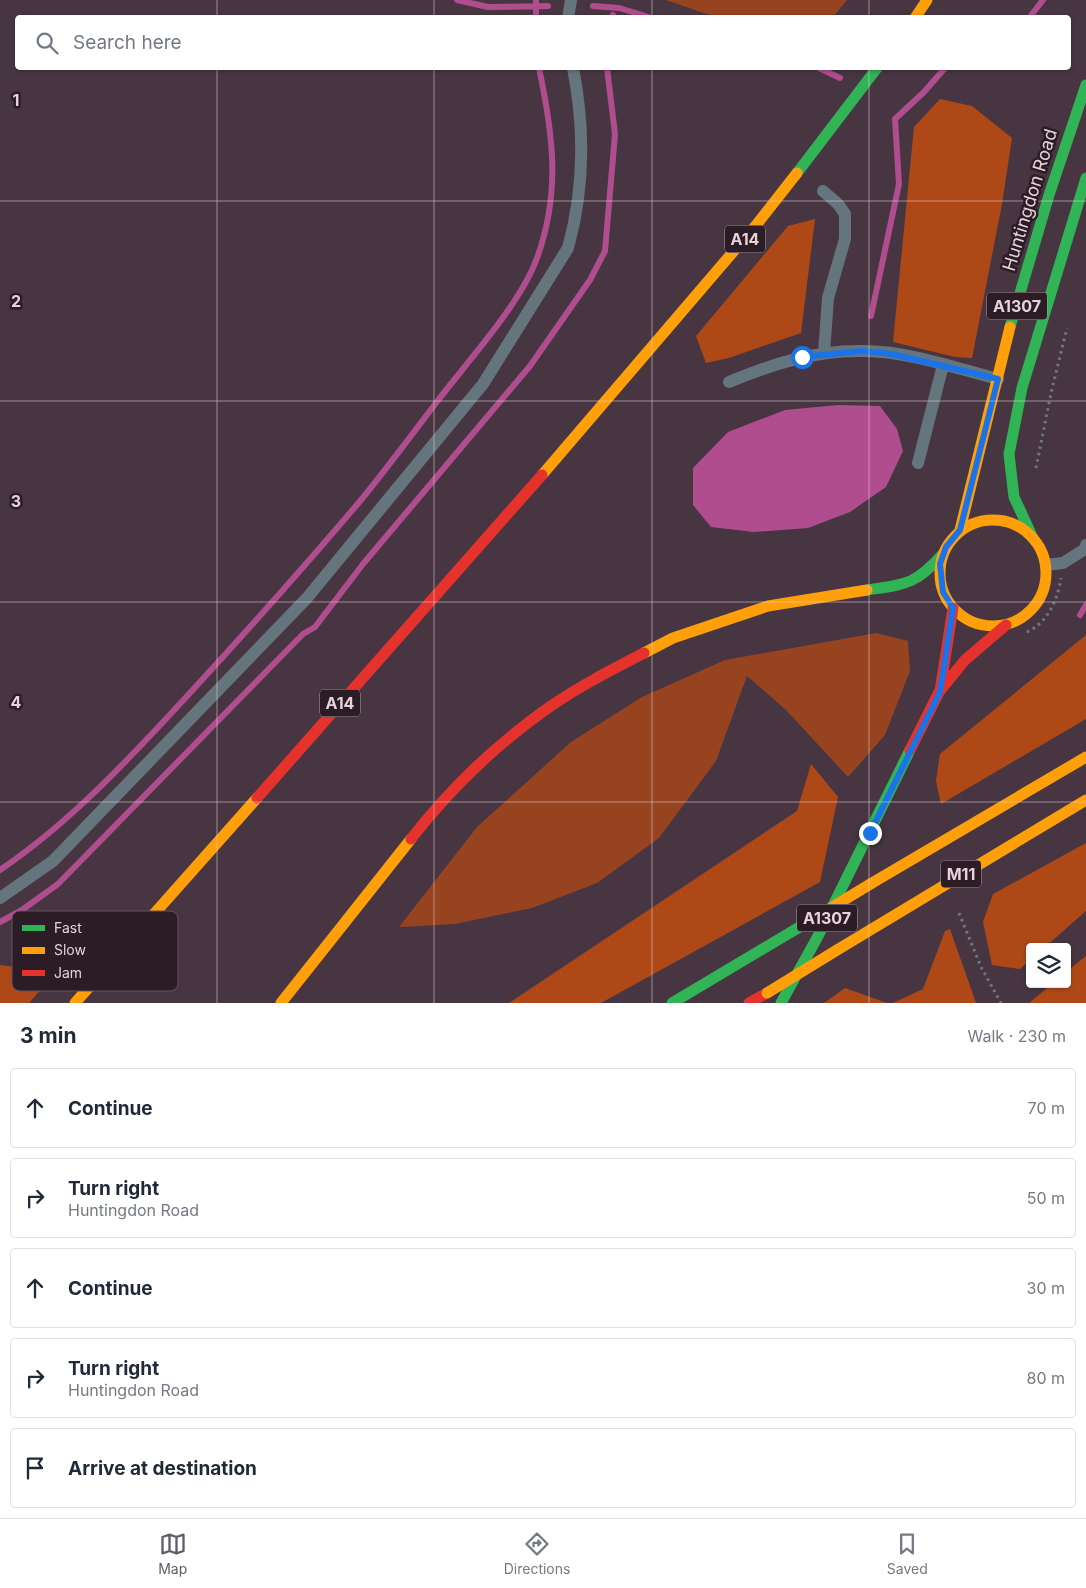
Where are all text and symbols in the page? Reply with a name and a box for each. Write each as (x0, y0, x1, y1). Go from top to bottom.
search box (15, 15, 1071, 70)
icon: search (33, 29, 61, 57)
text: Search here (73, 31, 182, 54)
text: 1 (13, 90, 19, 110)
street label: Huntingdon Road (998, 126, 1061, 273)
road number: A14 (725, 225, 765, 252)
text: 2 (11, 291, 21, 311)
road number: A1307 (987, 292, 1047, 320)
route start (791, 346, 814, 369)
text: 3 (11, 491, 21, 511)
road number: A14 (320, 690, 360, 716)
text: 4 (11, 692, 22, 712)
route end (859, 822, 882, 845)
road number: M11 (941, 861, 981, 888)
road number: A1307 (797, 904, 857, 931)
legend (12, 911, 178, 991)
text: Fast (54, 919, 82, 936)
text: Slow (54, 941, 86, 958)
map controls (1026, 943, 1071, 988)
button: layers (1026, 943, 1071, 988)
text: Jam (54, 964, 82, 981)
text: 3 min (20, 1023, 76, 1048)
text: Walk · 230 m (968, 1026, 1066, 1046)
icon: ahead (21, 1094, 49, 1122)
text: Continue (68, 1097, 153, 1120)
text: 70 m (1028, 1098, 1065, 1118)
text: Turn right (68, 1177, 159, 1200)
icon: right (21, 1184, 49, 1212)
text: 50 m (1027, 1188, 1065, 1208)
text: Huntingdon Road (68, 1200, 199, 1220)
icon: ahead (21, 1274, 49, 1302)
text: Continue (68, 1277, 153, 1300)
text: 30 m (1027, 1278, 1065, 1298)
text: Turn right (68, 1357, 159, 1380)
icon: right (21, 1364, 49, 1392)
text: 80 m (1026, 1368, 1065, 1388)
text: Huntingdon Road (68, 1380, 199, 1400)
icon: arrive (21, 1454, 49, 1482)
text: Arrive at destination (68, 1457, 257, 1480)
tab: Map (158, 1530, 187, 1577)
tab: Directions (504, 1530, 570, 1577)
tab: Saved (887, 1530, 928, 1577)

